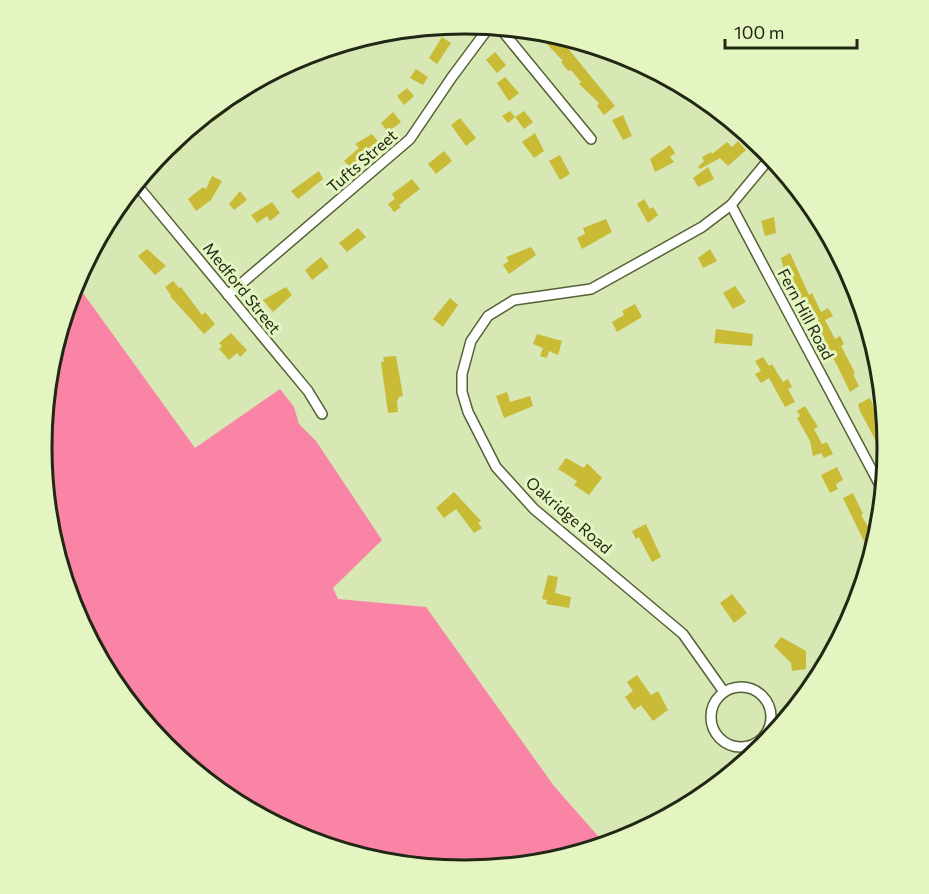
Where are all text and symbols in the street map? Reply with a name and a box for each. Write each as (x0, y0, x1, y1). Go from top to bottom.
scale bar (725, 12, 857, 50)
text: 100 m (734, 21, 784, 43)
street label: Tufts Street (323, 125, 401, 196)
street label: Medford Street (200, 238, 285, 338)
street label: Fern Hill Road (774, 265, 838, 363)
street label: Oakridge Road (523, 472, 616, 557)

